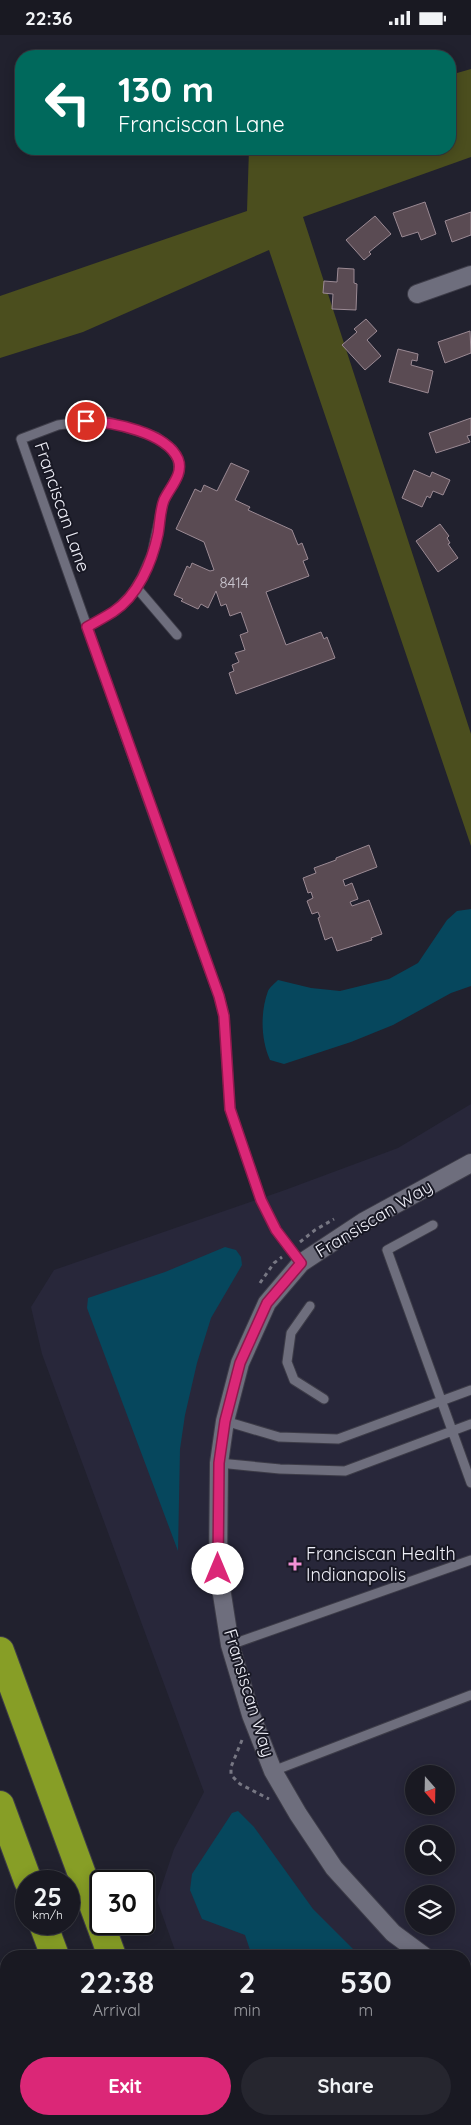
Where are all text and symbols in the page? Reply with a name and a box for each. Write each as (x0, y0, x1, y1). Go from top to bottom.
text: 22:36 (25, 6, 73, 30)
text: 130 m (118, 67, 214, 111)
icon: left (35, 70, 100, 135)
text: Franciscan Lane (118, 110, 285, 138)
pin (65, 400, 107, 442)
icon: arrive (72, 407, 100, 435)
street label: Franciscan Lane (29, 439, 96, 575)
house number: 8414 (219, 573, 249, 592)
street label: Fransiscan Way (311, 1175, 437, 1263)
position arrow (191, 1542, 243, 1594)
place label: Franciscan Health Indianapolis (306, 1542, 456, 1586)
marker: Franciscan Health Indianapolis (288, 1557, 302, 1571)
street label: Fransiscan Way (219, 1626, 280, 1760)
north arrow (405, 1765, 455, 1815)
map controls (405, 1765, 455, 1935)
button: search (405, 1825, 455, 1875)
speed limit sign: 30 (90, 1870, 155, 1935)
text: 25 (33, 1881, 62, 1912)
button: layers (405, 1885, 455, 1935)
text: km/h (32, 1907, 63, 1922)
text: 22:38 (79, 1963, 154, 2001)
text: 2 (238, 1963, 256, 2001)
text: 530 (340, 1963, 392, 2001)
text: Arrival (93, 2000, 141, 2020)
text: min (233, 2000, 261, 2020)
text: m (359, 2000, 373, 2020)
button: Exit (20, 2057, 231, 2115)
button: Share (241, 2057, 451, 2115)

